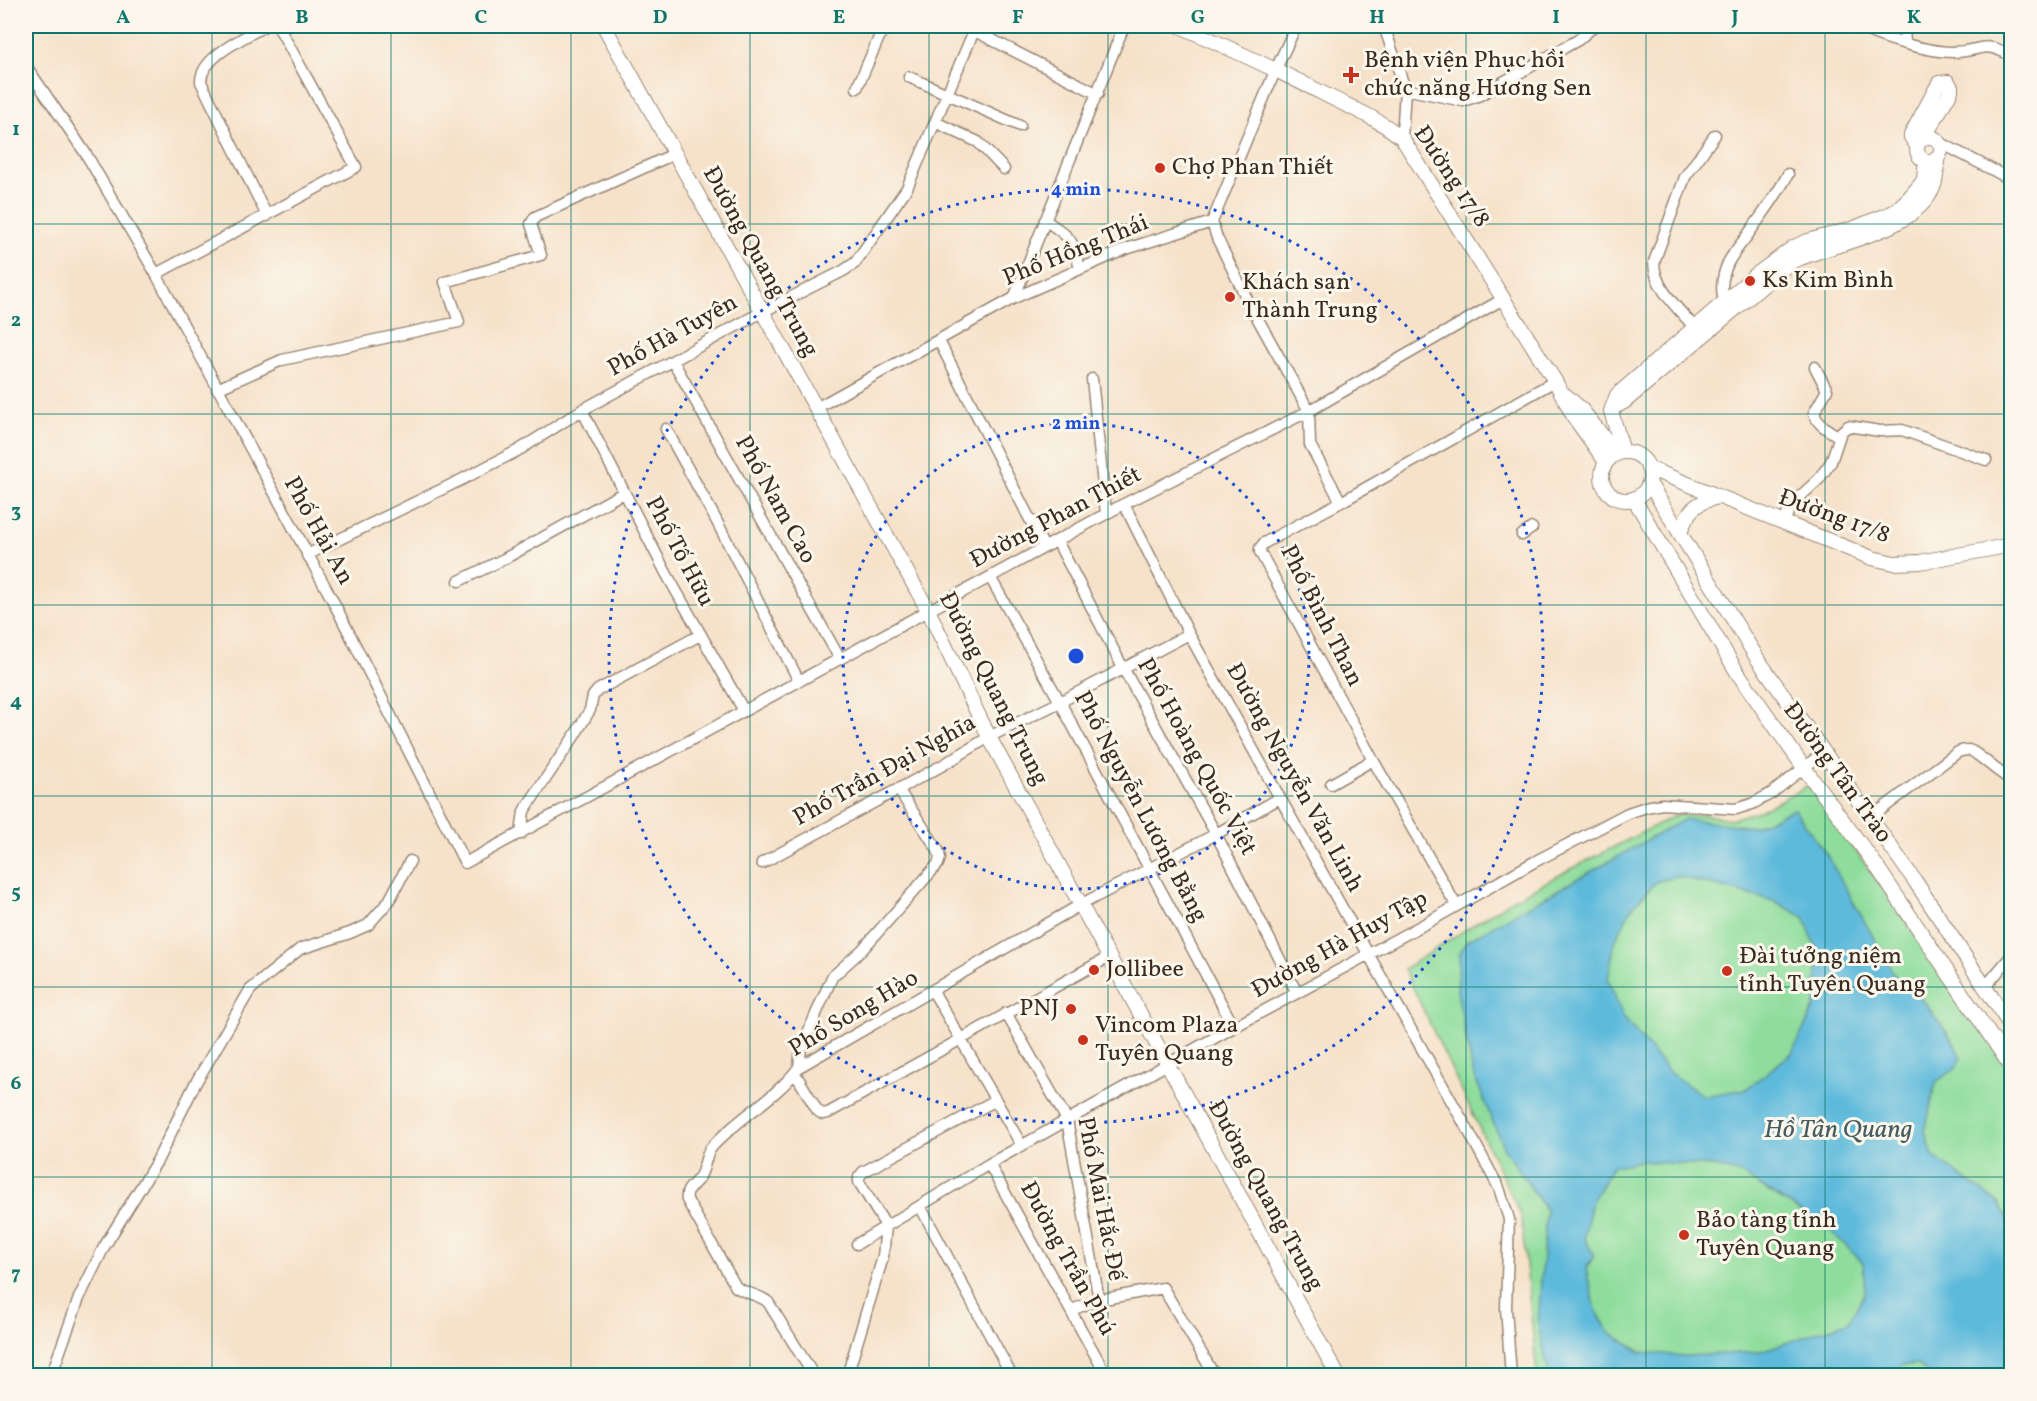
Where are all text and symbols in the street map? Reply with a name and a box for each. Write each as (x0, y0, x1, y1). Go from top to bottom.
text: A (116, 4, 130, 32)
text: B (295, 4, 309, 32)
text: C (475, 4, 488, 32)
text: D (653, 4, 667, 32)
text: E (833, 4, 845, 32)
text: F (1012, 4, 1024, 32)
text: G (1191, 4, 1205, 32)
text: H (1369, 4, 1385, 32)
text: I (1552, 4, 1560, 32)
text: J (1730, 4, 1739, 32)
text: K (1907, 4, 1922, 32)
place label: Bệnh viện Phục hồi chức năng Hương Sen (1364, 44, 1592, 106)
marker: Bệnh viện Phục hồi chức năng Hương Sen (1342, 66, 1360, 84)
text: 1 (12, 116, 20, 144)
street label: Đường 17/8 (1404, 119, 1498, 235)
place label: Chợ Phan Thiết (1172, 151, 1334, 185)
street label: Đường Quang Trung (693, 160, 827, 364)
marker: Chợ Phan Thiết (1153, 161, 1167, 175)
text: 4 min (1051, 178, 1101, 203)
street label: Phố Hồng Thái (998, 206, 1154, 296)
place label: Ks Kim Bình (1762, 264, 1894, 298)
place label: Khách sạn Thành Trung (1242, 266, 1378, 328)
marker: Ks Kim Bình (1743, 274, 1757, 288)
street label: Phố Hà Tuyên (602, 286, 744, 386)
marker: Khách sạn Thành Trung (1223, 290, 1237, 304)
text: 2 (11, 307, 21, 335)
text: 2 min (1052, 412, 1100, 437)
street label: Phố Nam Cao (726, 430, 824, 570)
street label: Đường Phan Thiết (964, 458, 1148, 578)
street label: Phố Hải An (274, 471, 362, 591)
street label: Đường 17/8 (1773, 481, 1895, 553)
street label: Phố Tố Hữu (636, 491, 722, 613)
text: 3 (11, 498, 21, 526)
street label: Phố Bình Than (1271, 539, 1371, 693)
street label: Đường Quang Trung (929, 586, 1057, 792)
centre of rings (1066, 646, 1086, 666)
street label: Phố Hoàng Quốc Việt (1128, 652, 1264, 862)
street label: Đường Nguyễn Văn Linh (1217, 657, 1371, 899)
street label: Phố Nguyễn Lương Bằng (1064, 685, 1216, 929)
text: 4 (10, 688, 22, 716)
street label: Đường Tân Trào (1774, 695, 1900, 851)
street label: Phố Trần Đại Nghĩa (787, 707, 983, 835)
text: 5 (11, 879, 21, 907)
street label: Đường Hà Huy Tập (1246, 882, 1434, 1008)
place label: Đài tưởng niệm tỉnh Tuyên Quang (1739, 940, 1926, 1002)
place label: Jollibee (1106, 953, 1184, 987)
street label: Phố Song Hào (783, 962, 925, 1066)
marker: Jollibee (1087, 963, 1101, 977)
marker: Đài tưởng niệm tỉnh Tuyên Quang (1720, 964, 1734, 978)
place label: PNJ (1019, 992, 1059, 1026)
marker: PNJ (1064, 1002, 1078, 1016)
place label: Vincom Plaza Tuyên Quang (1095, 1009, 1238, 1071)
marker: Vincom Plaza Tuyên Quang (1076, 1033, 1090, 1047)
text: 6 (11, 1070, 22, 1098)
street label: Đường Quang Trung (1198, 1094, 1332, 1298)
water label: Hồ Tân Quang (1764, 1112, 1912, 1148)
street label: Phố Mai Hắc Đế (1067, 1114, 1133, 1285)
street label: Đường Trần Phú (1011, 1176, 1123, 1342)
place label: Bảo tàng tỉnh Tuyên Quang (1696, 1204, 1837, 1266)
marker: Bảo tàng tỉnh Tuyên Quang (1677, 1228, 1691, 1242)
text: 7 (11, 1260, 21, 1288)

